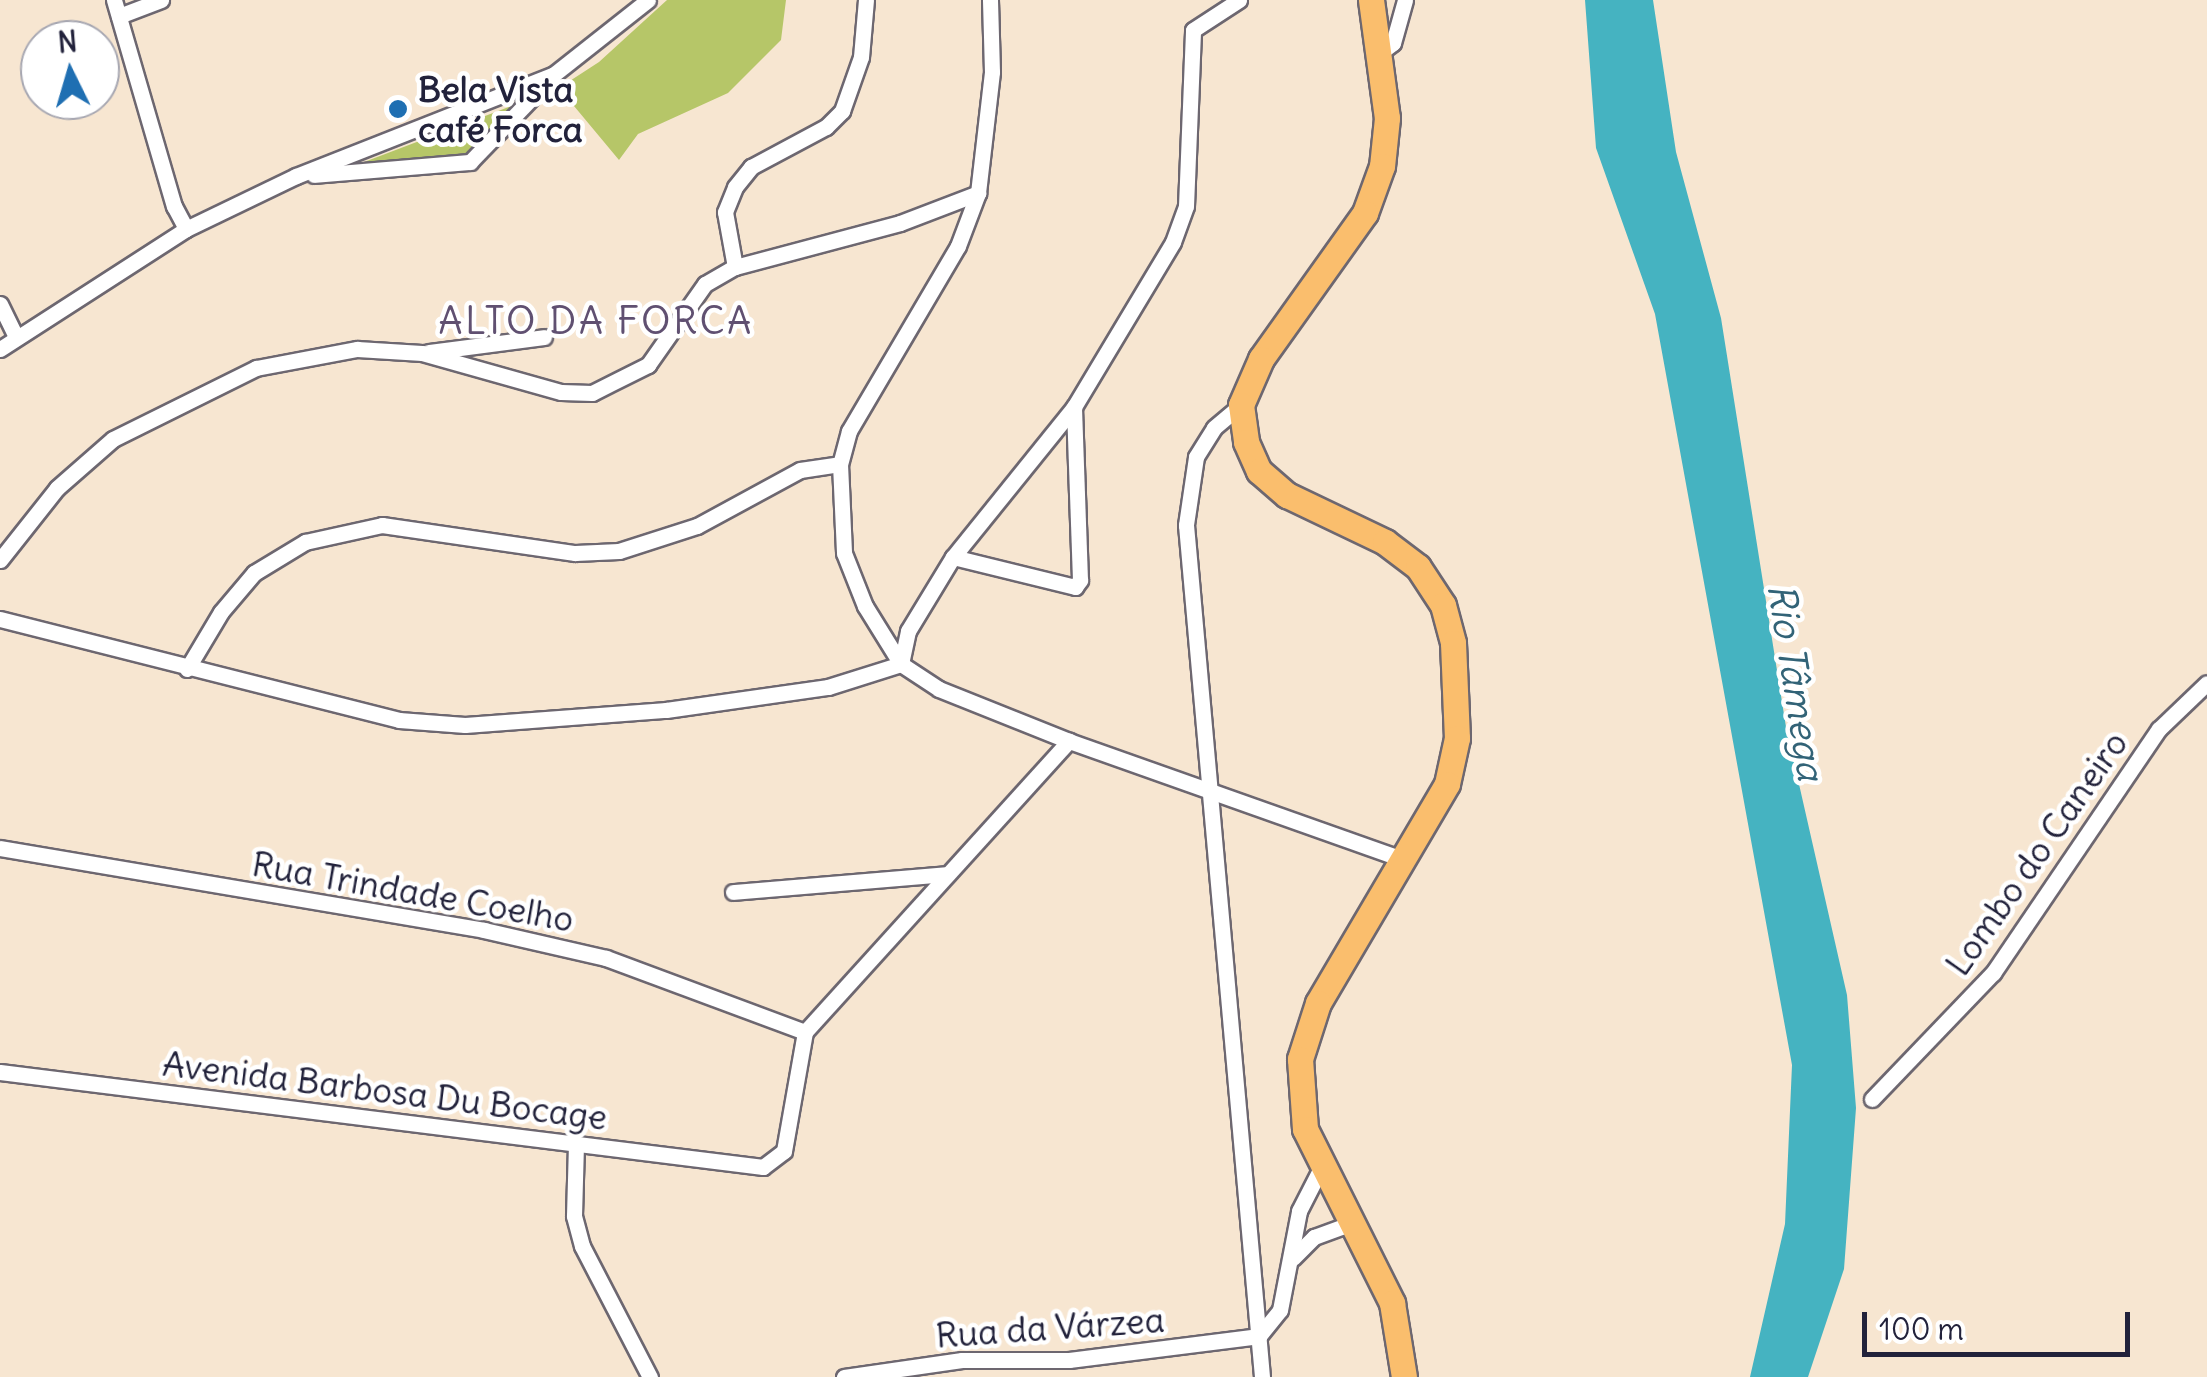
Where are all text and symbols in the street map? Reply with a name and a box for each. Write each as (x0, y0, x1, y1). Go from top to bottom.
north arrow (20, 20, 120, 120)
text: N (56, 23, 79, 61)
place label: Bela Vista café Forca (418, 68, 583, 150)
marker: Bela Vista café Forca (387, 98, 409, 120)
district label: ALTO DA FORCA (438, 298, 754, 344)
water label: Rio Tâmega (1758, 580, 1834, 784)
street label: Lombo do Caneiro (1936, 723, 2136, 983)
street label: Rua Trindade Coelho (249, 842, 577, 940)
street label: Avenida Barbosa Du Bocage (160, 1042, 610, 1138)
scale bar (1867, 1292, 2134, 1354)
street label: Rua da Várzea (934, 1298, 1166, 1356)
text: 100 m (1879, 1310, 1964, 1348)

